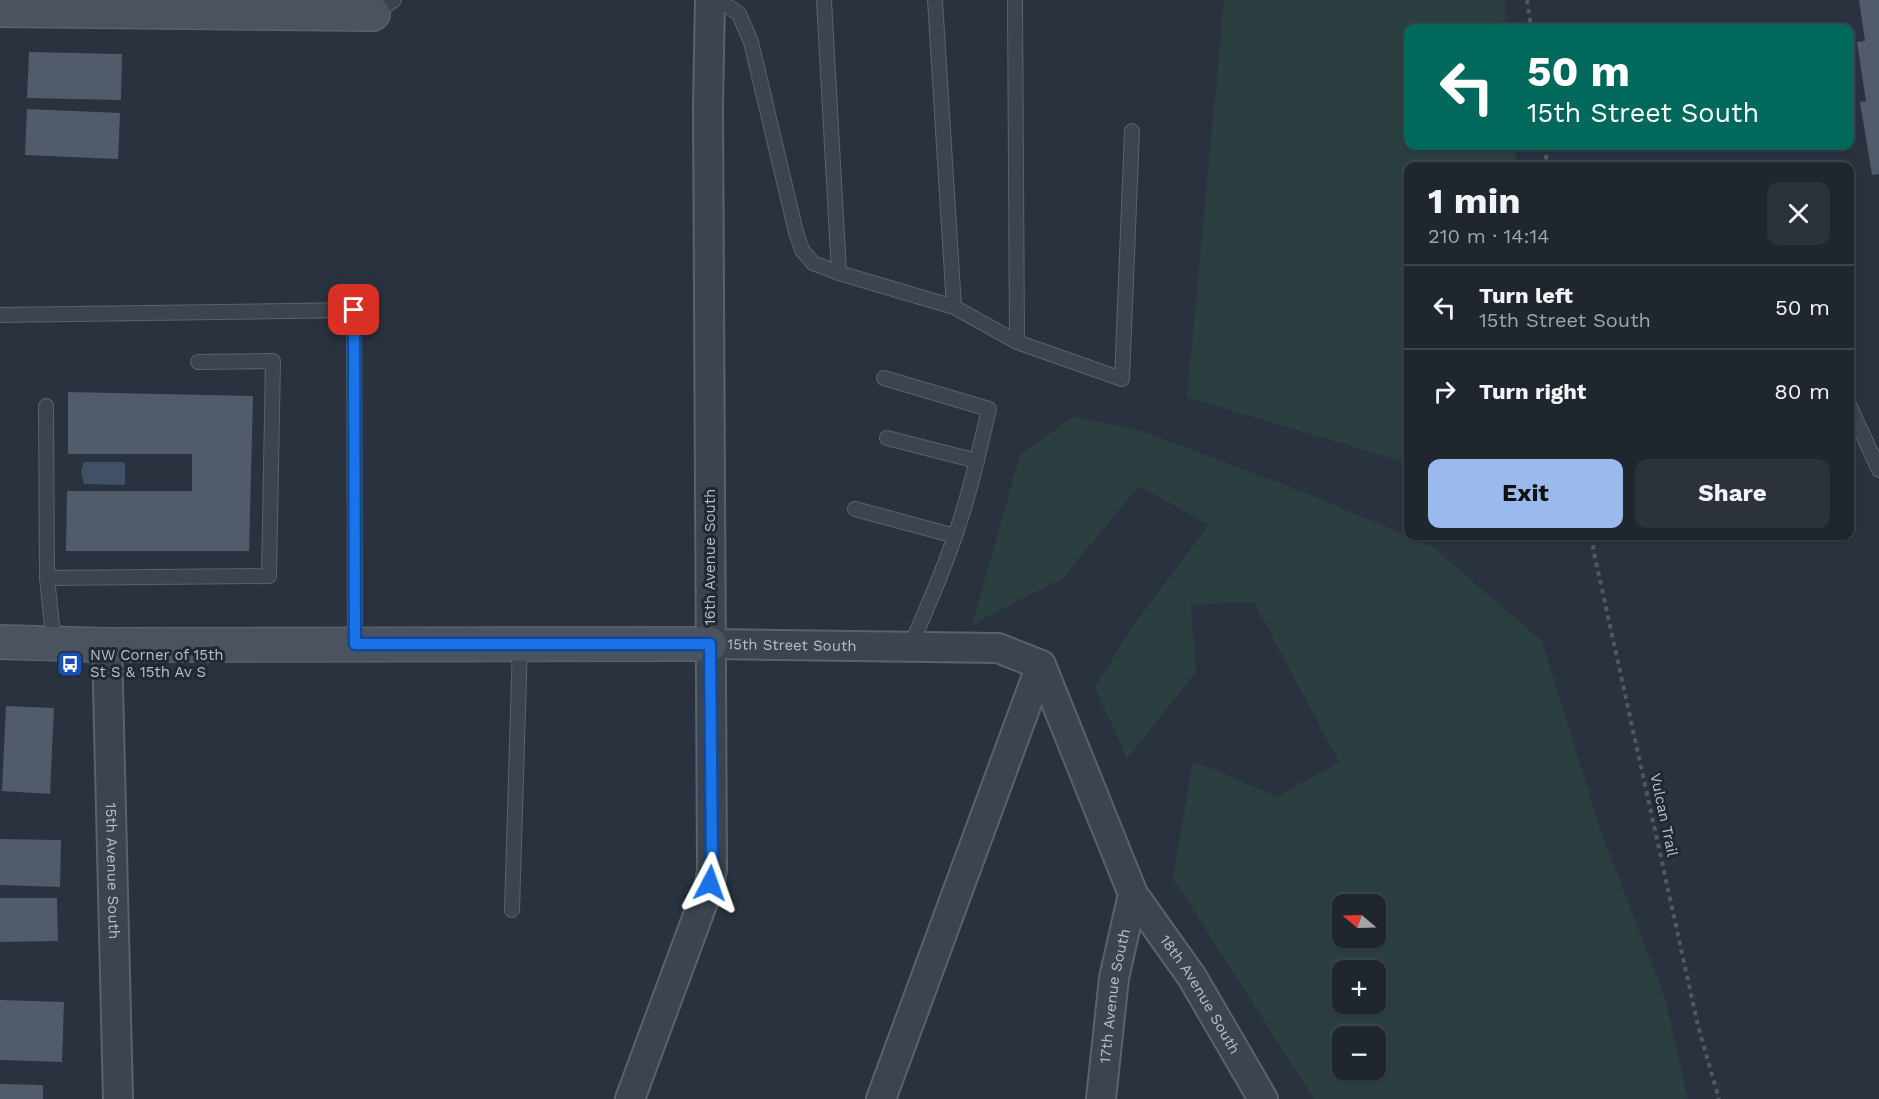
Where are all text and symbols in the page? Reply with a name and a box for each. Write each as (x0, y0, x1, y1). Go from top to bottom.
text: 50 m (1527, 47, 1630, 96)
icon: left (1428, 48, 1506, 126)
text: 15th Street South (1527, 97, 1759, 129)
text: 1 min (1428, 180, 1520, 222)
button: close (1767, 182, 1830, 245)
text: 210 m · 14:14 (1428, 224, 1550, 248)
text: Turn left (1479, 283, 1573, 308)
pin (328, 284, 379, 335)
icon: left (1428, 291, 1461, 324)
icon: arrive (337, 293, 370, 326)
text: 50 m (1775, 295, 1830, 320)
text: 15th Street South (1479, 308, 1651, 332)
icon: right (1428, 375, 1461, 408)
text: Turn right (1479, 379, 1586, 404)
text: 80 m (1774, 379, 1830, 404)
button: Exit (1428, 459, 1623, 528)
button: Share (1635, 459, 1830, 528)
street label: 16th Avenue South (701, 489, 719, 625)
street label: 15th Street South (727, 635, 857, 655)
place label: NW Corner of 15th St S & 15th Av S (90, 646, 224, 681)
bus stop icon: NW Corner of 15th St S & 15th Av S (55, 649, 85, 679)
street label: Vulcan Trail (1646, 772, 1682, 859)
street label: 15th Avenue South (102, 803, 123, 939)
position arrow (678, 851, 742, 915)
north arrow (1332, 894, 1386, 948)
map controls (1332, 894, 1386, 1080)
street label: 17th Avenue South (1096, 927, 1134, 1064)
street label: 18th Avenue South (1156, 932, 1244, 1057)
button: + (1332, 960, 1386, 1014)
button: − (1332, 1026, 1386, 1080)

